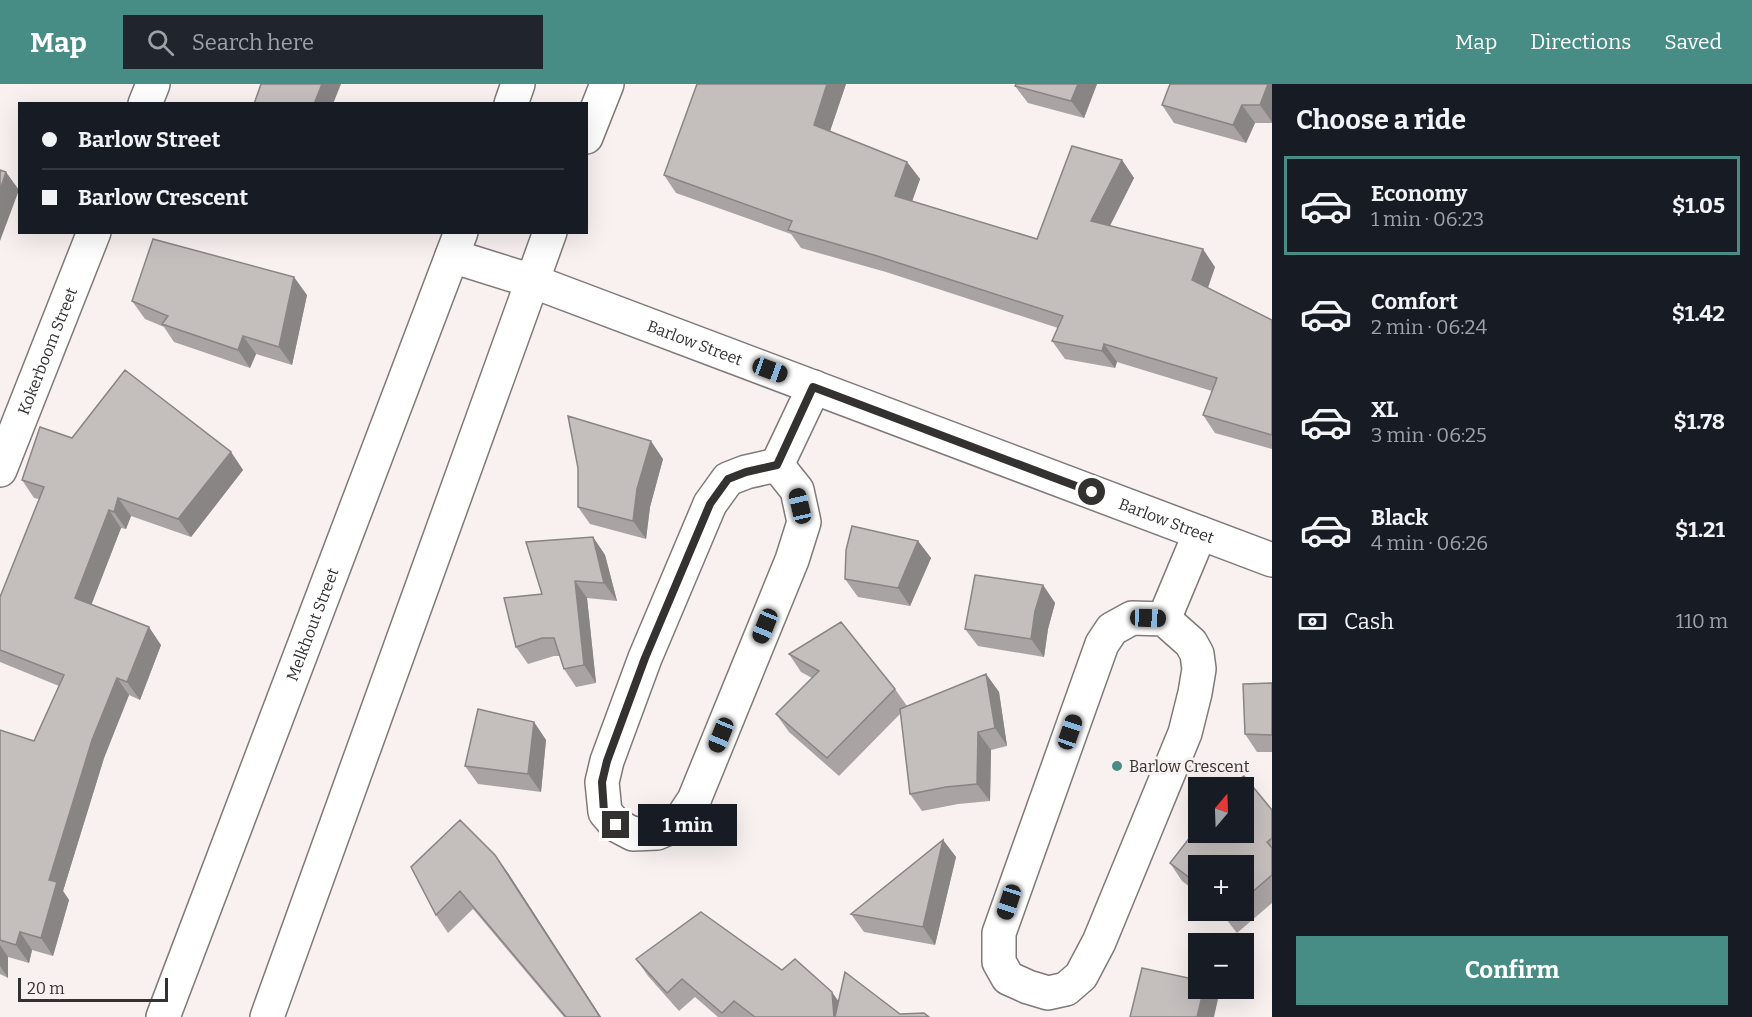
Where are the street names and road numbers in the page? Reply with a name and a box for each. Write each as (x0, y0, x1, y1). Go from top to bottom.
street label: Kokerboom Street (14, 285, 81, 418)
street label: Barlow Street (645, 316, 745, 370)
street label: Barlow Street (1116, 494, 1217, 547)
street label: Melkhout Street (282, 565, 343, 684)

